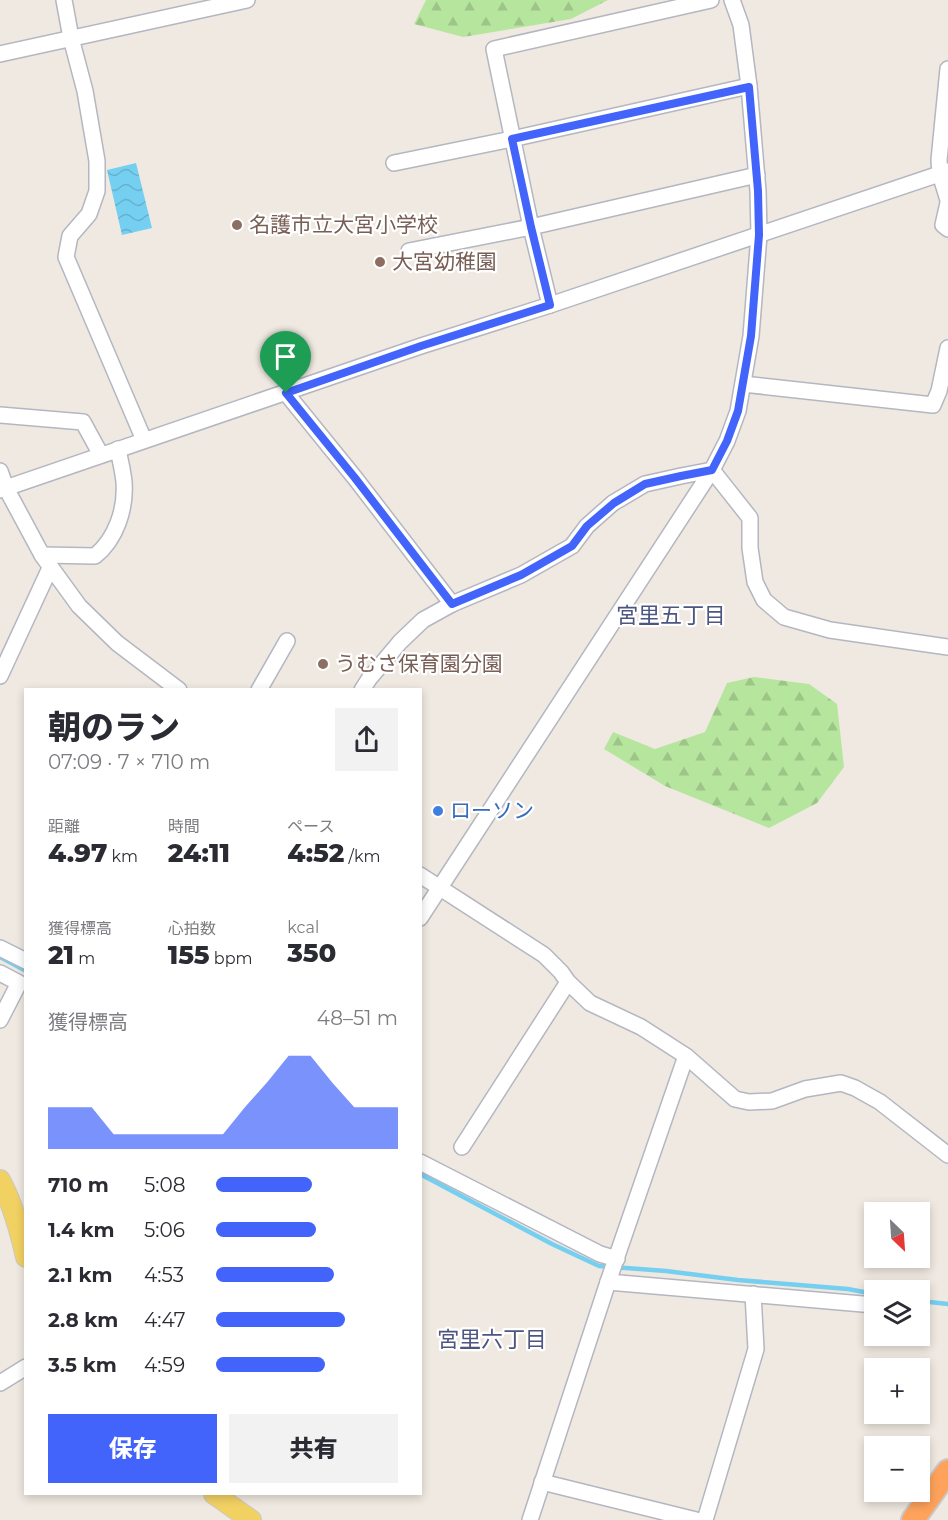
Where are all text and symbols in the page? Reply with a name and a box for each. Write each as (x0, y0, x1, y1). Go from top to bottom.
place label: 名護市立大宮小学校 (249, 212, 438, 237)
marker: 名護市立大宮小学校 (230, 218, 244, 232)
place label: 大宮幼稚園 (392, 249, 497, 274)
marker: 大宮幼稚園 (373, 255, 387, 269)
pin (260, 331, 311, 393)
icon: arrive (269, 340, 302, 373)
district label: 宮里五丁目 (616, 602, 726, 629)
place label: うむさ保育園分園 (335, 651, 503, 676)
marker: うむさ保育園分園 (316, 657, 330, 671)
text: 朝のラン (48, 707, 180, 747)
button: share (335, 708, 398, 771)
text: 07:09 · 7 × 710 m (48, 750, 210, 774)
place label: ローソン (450, 798, 534, 823)
marker: ローソン (431, 804, 445, 818)
text: 距離 (48, 817, 80, 836)
text: 時間 (168, 817, 200, 836)
text: ペース (287, 817, 335, 836)
text: 4.97 (48, 837, 107, 869)
text: 24:11 (168, 837, 230, 869)
text: 4:52 (287, 837, 344, 869)
text: km (107, 847, 138, 866)
text: /km (344, 847, 380, 866)
text: kcal (287, 918, 319, 937)
text: 獲得標高 (48, 919, 112, 938)
text: 心拍数 (168, 919, 216, 938)
text: 350 (287, 937, 336, 969)
text: 21 (48, 939, 74, 971)
text: 155 (168, 939, 210, 971)
text: m (74, 949, 95, 968)
text: bpm (210, 949, 253, 968)
text: 48–51 m (317, 1006, 398, 1030)
text: 獲得標高 (48, 1010, 128, 1034)
text: 710 m (48, 1173, 109, 1197)
text: 5:08 (144, 1173, 186, 1197)
north arrow (864, 1202, 930, 1268)
map controls (864, 1202, 930, 1502)
text: 1.4 km (48, 1218, 115, 1242)
text: 5:06 (144, 1218, 185, 1242)
text: 2.1 km (48, 1263, 112, 1287)
text: 4:53 (144, 1263, 184, 1287)
button: layers (864, 1280, 930, 1346)
text: 2.8 km (48, 1308, 118, 1332)
text: 4:47 (144, 1308, 186, 1332)
district label: 宮里六丁目 (437, 1326, 547, 1353)
text: 3.5 km (48, 1353, 117, 1377)
text: 4:59 (144, 1353, 185, 1377)
button: + (864, 1358, 930, 1424)
button: 保存 (48, 1414, 217, 1483)
button: 共有 (229, 1414, 398, 1483)
button: − (864, 1436, 930, 1502)

